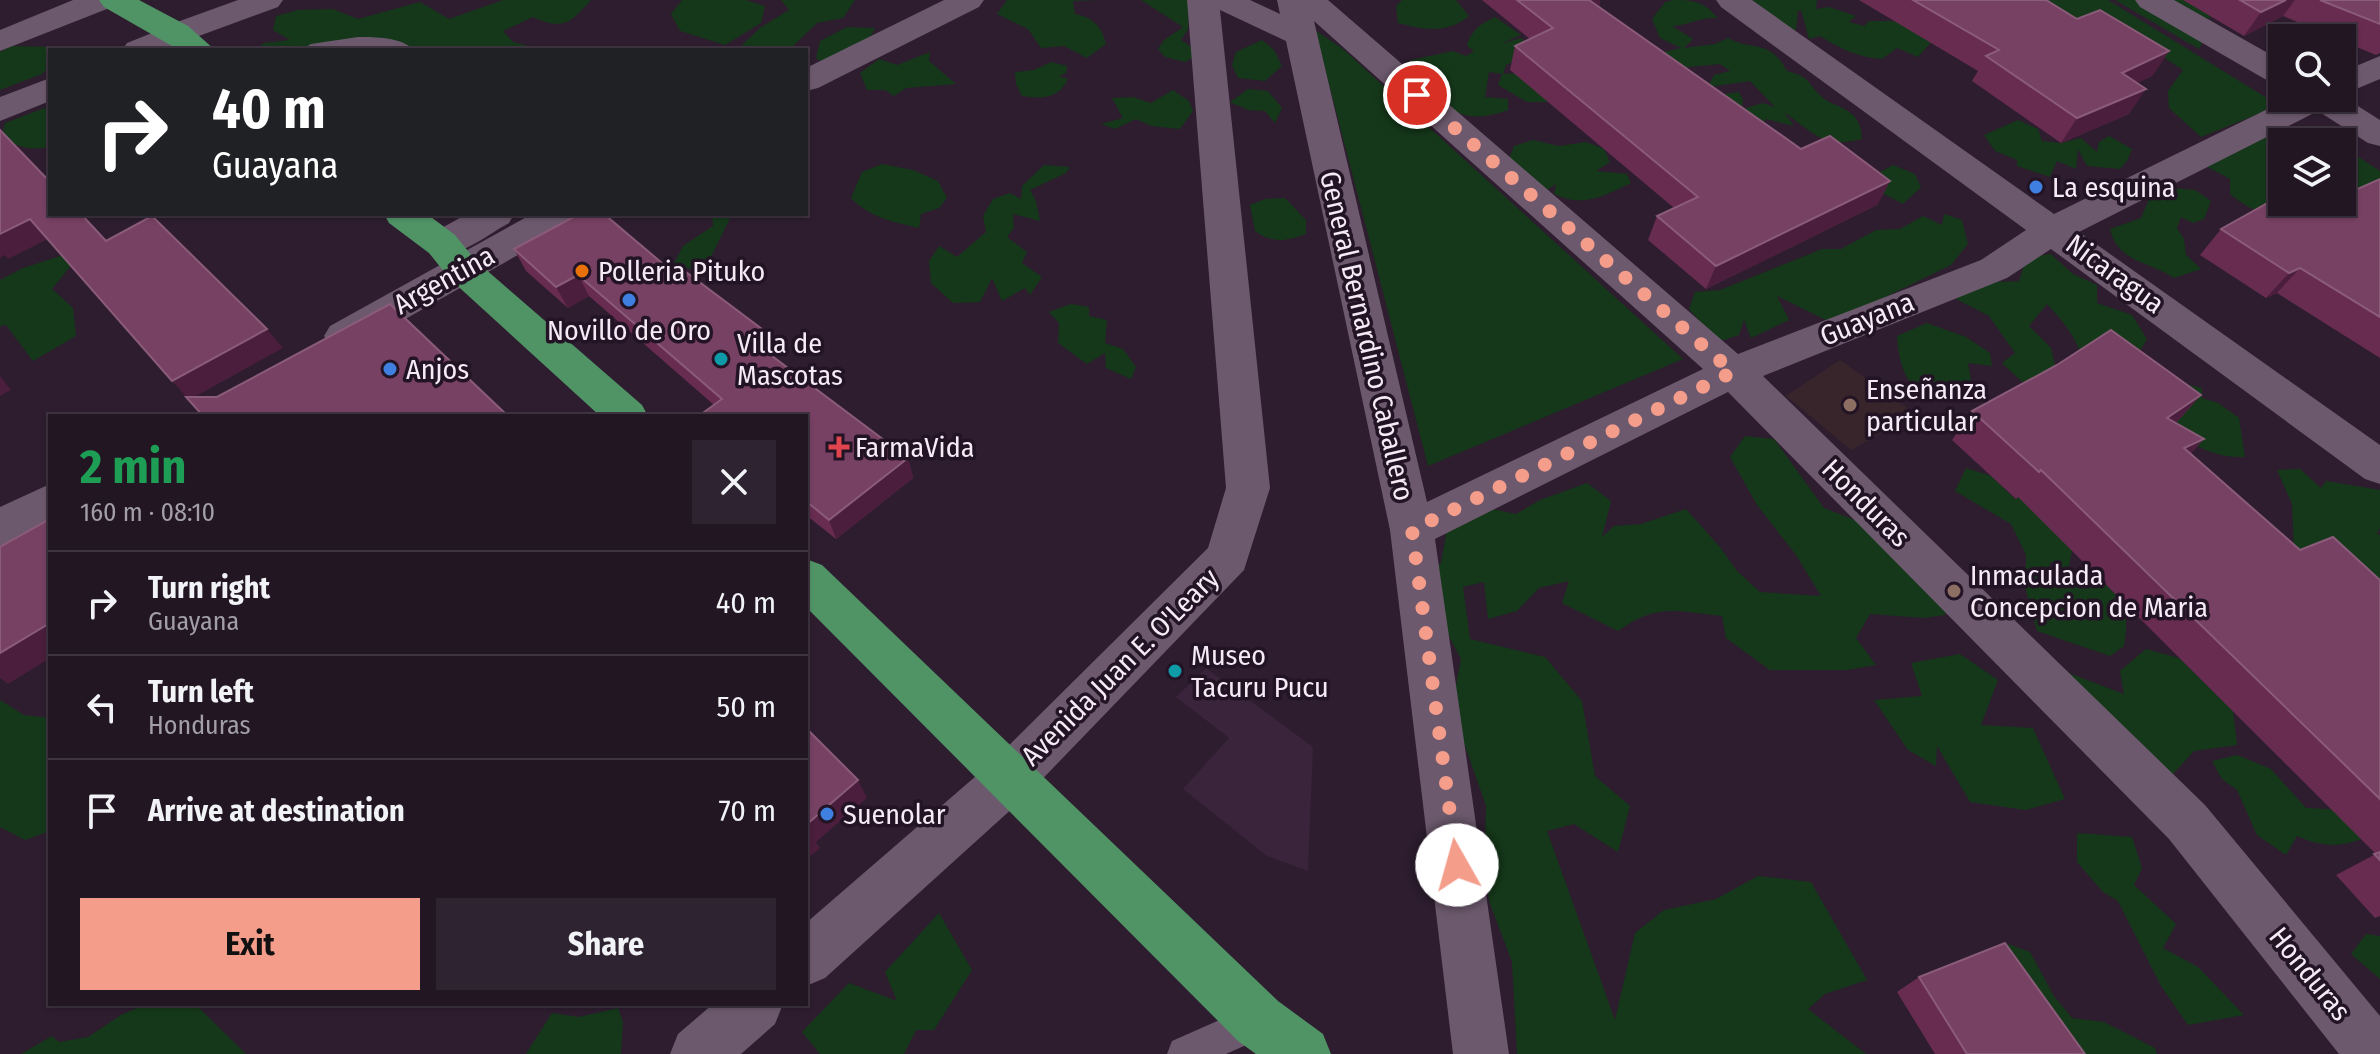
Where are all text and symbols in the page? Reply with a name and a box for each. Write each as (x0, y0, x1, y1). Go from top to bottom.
map controls (2268, 24, 2356, 216)
button: search (2268, 24, 2356, 112)
pin (1383, 61, 1451, 129)
icon: arrive (1395, 73, 1439, 117)
text: 40 m (212, 76, 326, 143)
icon: right (80, 80, 184, 184)
button: layers (2268, 128, 2356, 216)
text: Guayana (212, 144, 338, 188)
street label: General Bernardino Caballero (1313, 168, 1421, 504)
place label: La esquina (2052, 171, 2175, 204)
marker: La esquina (2027, 178, 2045, 196)
street label: Nicaragua (2060, 227, 2170, 321)
street label: Argentina (388, 239, 500, 321)
place label: Polleria Pituko (598, 255, 765, 288)
marker: Polleria Pituko (573, 262, 591, 280)
street label: Guayana (1815, 285, 1919, 353)
marker: Novillo de Oro (620, 291, 638, 309)
place label: Novillo de Oro (547, 314, 711, 347)
place label: Villa de Mascotas (737, 327, 843, 392)
marker: Villa de Mascotas (712, 350, 730, 368)
place label: Anjos (406, 353, 469, 386)
marker: Anjos (381, 360, 399, 378)
place label: Enseñanza particular (1866, 373, 1987, 438)
marker: Enseñanza particular (1841, 396, 1859, 414)
place label: FarmaVida (855, 431, 974, 464)
text: 2 min (80, 438, 186, 496)
marker: FarmaVida (830, 438, 848, 456)
button: close (692, 440, 776, 524)
street label: Honduras (1815, 452, 1917, 554)
text: 160 m · 08:10 (80, 497, 215, 528)
place label: Inmaculada Concepcion de Maria (1970, 559, 2208, 624)
street label: Avenida Juan E. O'Leary (1014, 561, 1226, 773)
text: Turn right (148, 570, 270, 606)
icon: right (80, 581, 124, 625)
marker: Inmaculada Concepcion de Maria (1945, 582, 1963, 600)
text: 40 m (716, 585, 776, 621)
text: Guayana (148, 606, 239, 637)
place label: Museo Tacuru Pucu (1191, 639, 1329, 704)
marker: Museo Tacuru Pucu (1166, 662, 1184, 680)
text: Turn left (148, 674, 254, 710)
icon: left (80, 685, 124, 729)
text: 50 m (716, 689, 776, 725)
text: Honduras (148, 710, 251, 741)
icon: arrive (80, 789, 124, 833)
text: Arrive at destination (148, 793, 405, 829)
text: 70 m (718, 793, 776, 829)
place label: Suenolar (843, 798, 946, 831)
marker: Suenolar (818, 805, 836, 823)
position arrow (1415, 823, 1499, 907)
button: Exit (80, 898, 420, 990)
button: Share (436, 898, 776, 990)
street label: Honduras (2262, 921, 2358, 1027)

